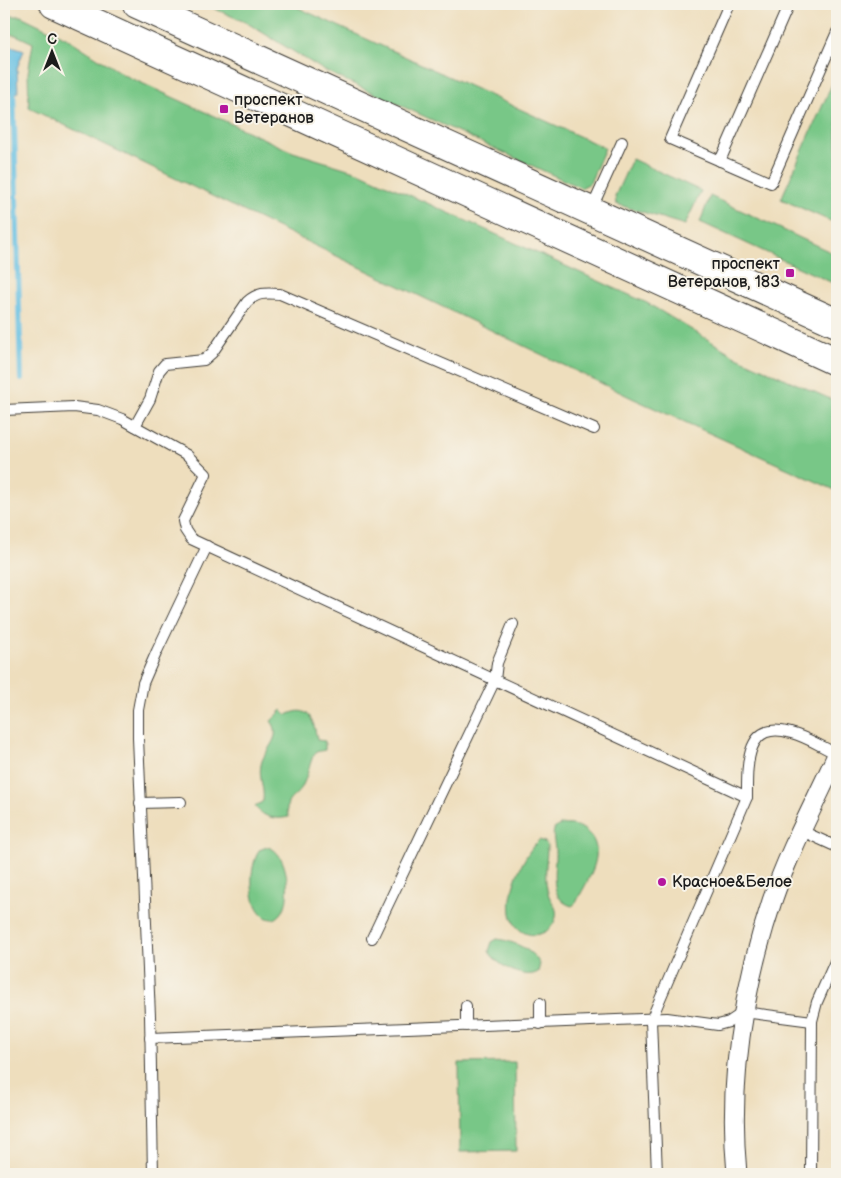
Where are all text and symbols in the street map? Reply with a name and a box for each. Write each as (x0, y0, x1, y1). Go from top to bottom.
north arrow (28, 28, 78, 78)
text: С (47, 31, 57, 48)
place label: проспект Ветеранов (234, 91, 314, 128)
marker: проспект Ветеранов (218, 103, 230, 115)
place label: проспект Ветеранов, 183 (668, 255, 781, 292)
marker: проспект Ветеранов, 183 (784, 267, 796, 279)
place label: Красное&Белое (672, 873, 792, 892)
marker: Красное&Белое (656, 876, 668, 888)

